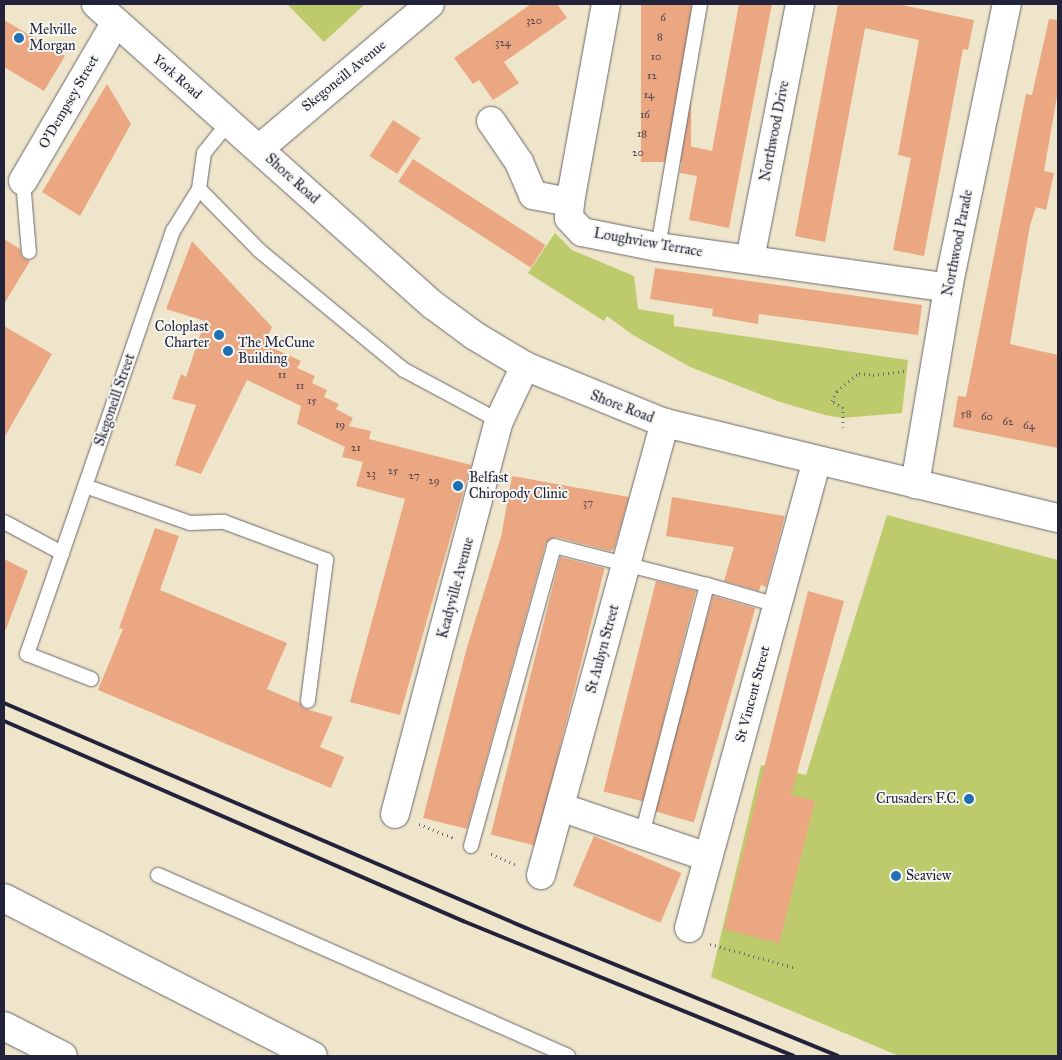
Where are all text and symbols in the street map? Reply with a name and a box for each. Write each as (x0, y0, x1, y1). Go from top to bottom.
house number: 6 (660, 11, 666, 25)
house number: 320 (526, 14, 542, 28)
place label: Melville Morgan (29, 22, 77, 54)
house number: 8 (657, 30, 663, 44)
marker: Melville Morgan (13, 32, 25, 44)
house number: 324 (495, 36, 511, 50)
street label: Skegoneill Avenue (298, 37, 390, 115)
house number: 10 (651, 50, 661, 64)
street label: York Road (149, 51, 205, 103)
street label: O'Dempsey Street (35, 52, 103, 152)
house number: 12 (647, 69, 657, 83)
street label: Northwood Drive (757, 79, 793, 183)
house number: 14 (644, 88, 654, 102)
house number: 16 (640, 108, 650, 122)
house number: 18 (637, 127, 647, 141)
house number: 20 (632, 146, 644, 160)
street label: Shore Road (262, 150, 322, 208)
street label: Northwood Parade (939, 189, 977, 297)
street label: Loughview Terrace (592, 225, 704, 261)
place label: Coloplast Charter (155, 319, 209, 352)
marker: Coloplast Charter (213, 329, 225, 341)
place label: The McCune Building (238, 335, 315, 368)
marker: The McCune Building (222, 345, 234, 357)
street label: Skegoneill Street (91, 352, 139, 448)
house number: 11 (278, 368, 286, 382)
house number: 11 (296, 379, 304, 393)
street label: Shore Road (588, 387, 656, 427)
house number: 15 (307, 394, 317, 408)
house number: 58 (961, 407, 971, 421)
house number: 60 (981, 410, 993, 424)
house number: 62 (1002, 415, 1014, 429)
house number: 19 (335, 418, 345, 432)
house number: 64 (1023, 419, 1035, 433)
house number: 21 (351, 441, 361, 455)
house number: 25 (388, 464, 398, 478)
house number: 23 (366, 467, 376, 481)
house number: 27 (408, 469, 419, 483)
place label: Belfast Chiropody Clinic (469, 470, 568, 502)
house number: 29 (428, 474, 440, 488)
marker: Belfast Chiropody Clinic (451, 479, 465, 493)
house number: 37 (583, 496, 593, 510)
street label: Keadyville Avenue (434, 536, 478, 640)
street label: St Aubyn Street (583, 603, 623, 695)
street label: St Vincent Street (732, 644, 774, 744)
place label: Crusaders F.C. (876, 791, 959, 807)
marker: Crusaders F.C. (963, 793, 975, 805)
place label: Seaview (906, 868, 951, 884)
marker: Seaview (890, 870, 902, 882)

